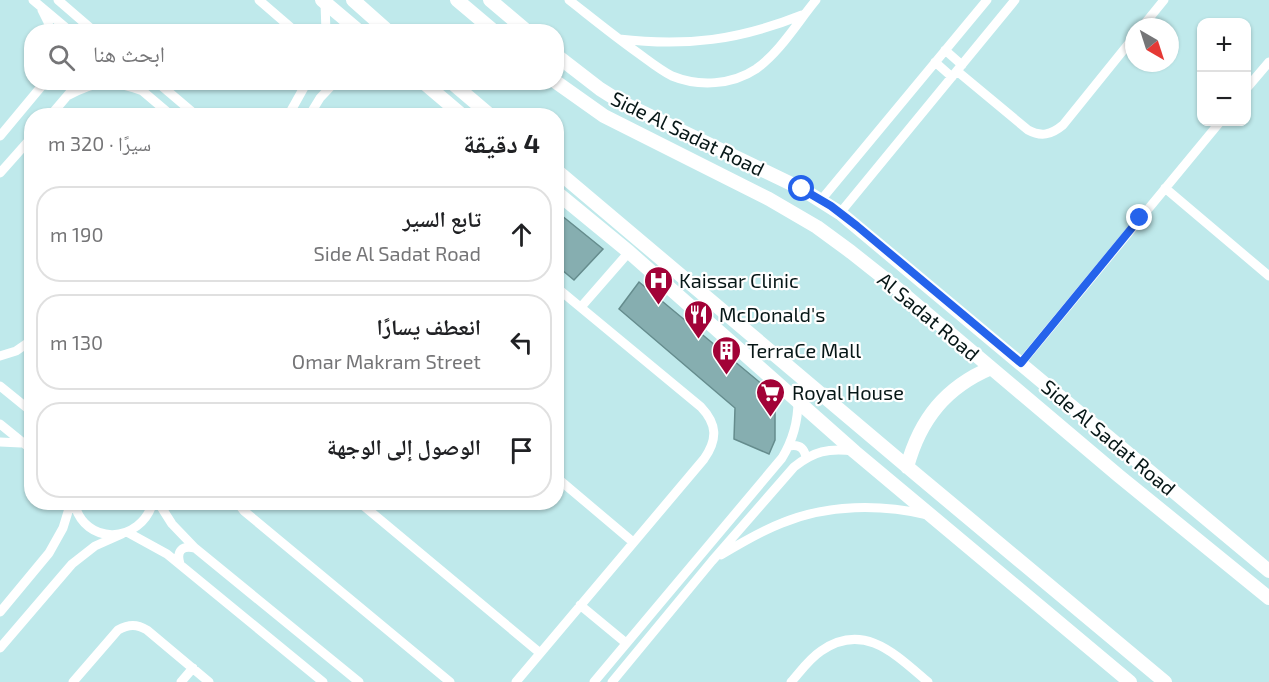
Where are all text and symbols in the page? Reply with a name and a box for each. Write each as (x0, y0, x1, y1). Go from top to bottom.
north arrow (1125, 18, 1179, 72)
map controls (1197, 18, 1251, 126)
button: + (1197, 18, 1251, 72)
search box (24, 24, 564, 90)
text: ابحث هنا (93, 40, 165, 66)
icon: search (45, 41, 78, 74)
button: − (1197, 72, 1251, 126)
street label: Side Al Sadat Road (607, 86, 769, 180)
text: 4 دقيقة (463, 127, 540, 158)
text: سيرًا · 320 m (48, 131, 151, 155)
route start (788, 175, 814, 201)
route end (1126, 204, 1152, 230)
text: تابع السير (403, 205, 481, 231)
icon: ahead (505, 218, 538, 251)
text: 190 m (50, 222, 103, 246)
text: Side Al Sadat Road (314, 241, 481, 265)
hospital icon: Kaissar Clinic (642, 264, 674, 306)
street label: Al Sadat Road (873, 267, 985, 365)
place label: Kaissar Clinic (679, 268, 799, 292)
restaurant icon: McDonald's (682, 298, 714, 340)
place label: McDonald's (719, 302, 825, 326)
text: انعطف يسارًا (376, 313, 481, 339)
icon: left (505, 326, 538, 359)
text: 130 m (50, 330, 103, 354)
building icon: TerraCe Mall (710, 334, 742, 376)
place label: TerraCe Mall (747, 338, 861, 362)
text: Omar Makram Street (292, 349, 481, 373)
street label: Side Al Sadat Road (1037, 374, 1181, 500)
supermarket icon: Royal House (755, 376, 787, 418)
place label: Royal House (792, 380, 904, 404)
text: الوصول إلى الوجهة (327, 433, 481, 459)
icon: arrive (505, 434, 538, 467)

